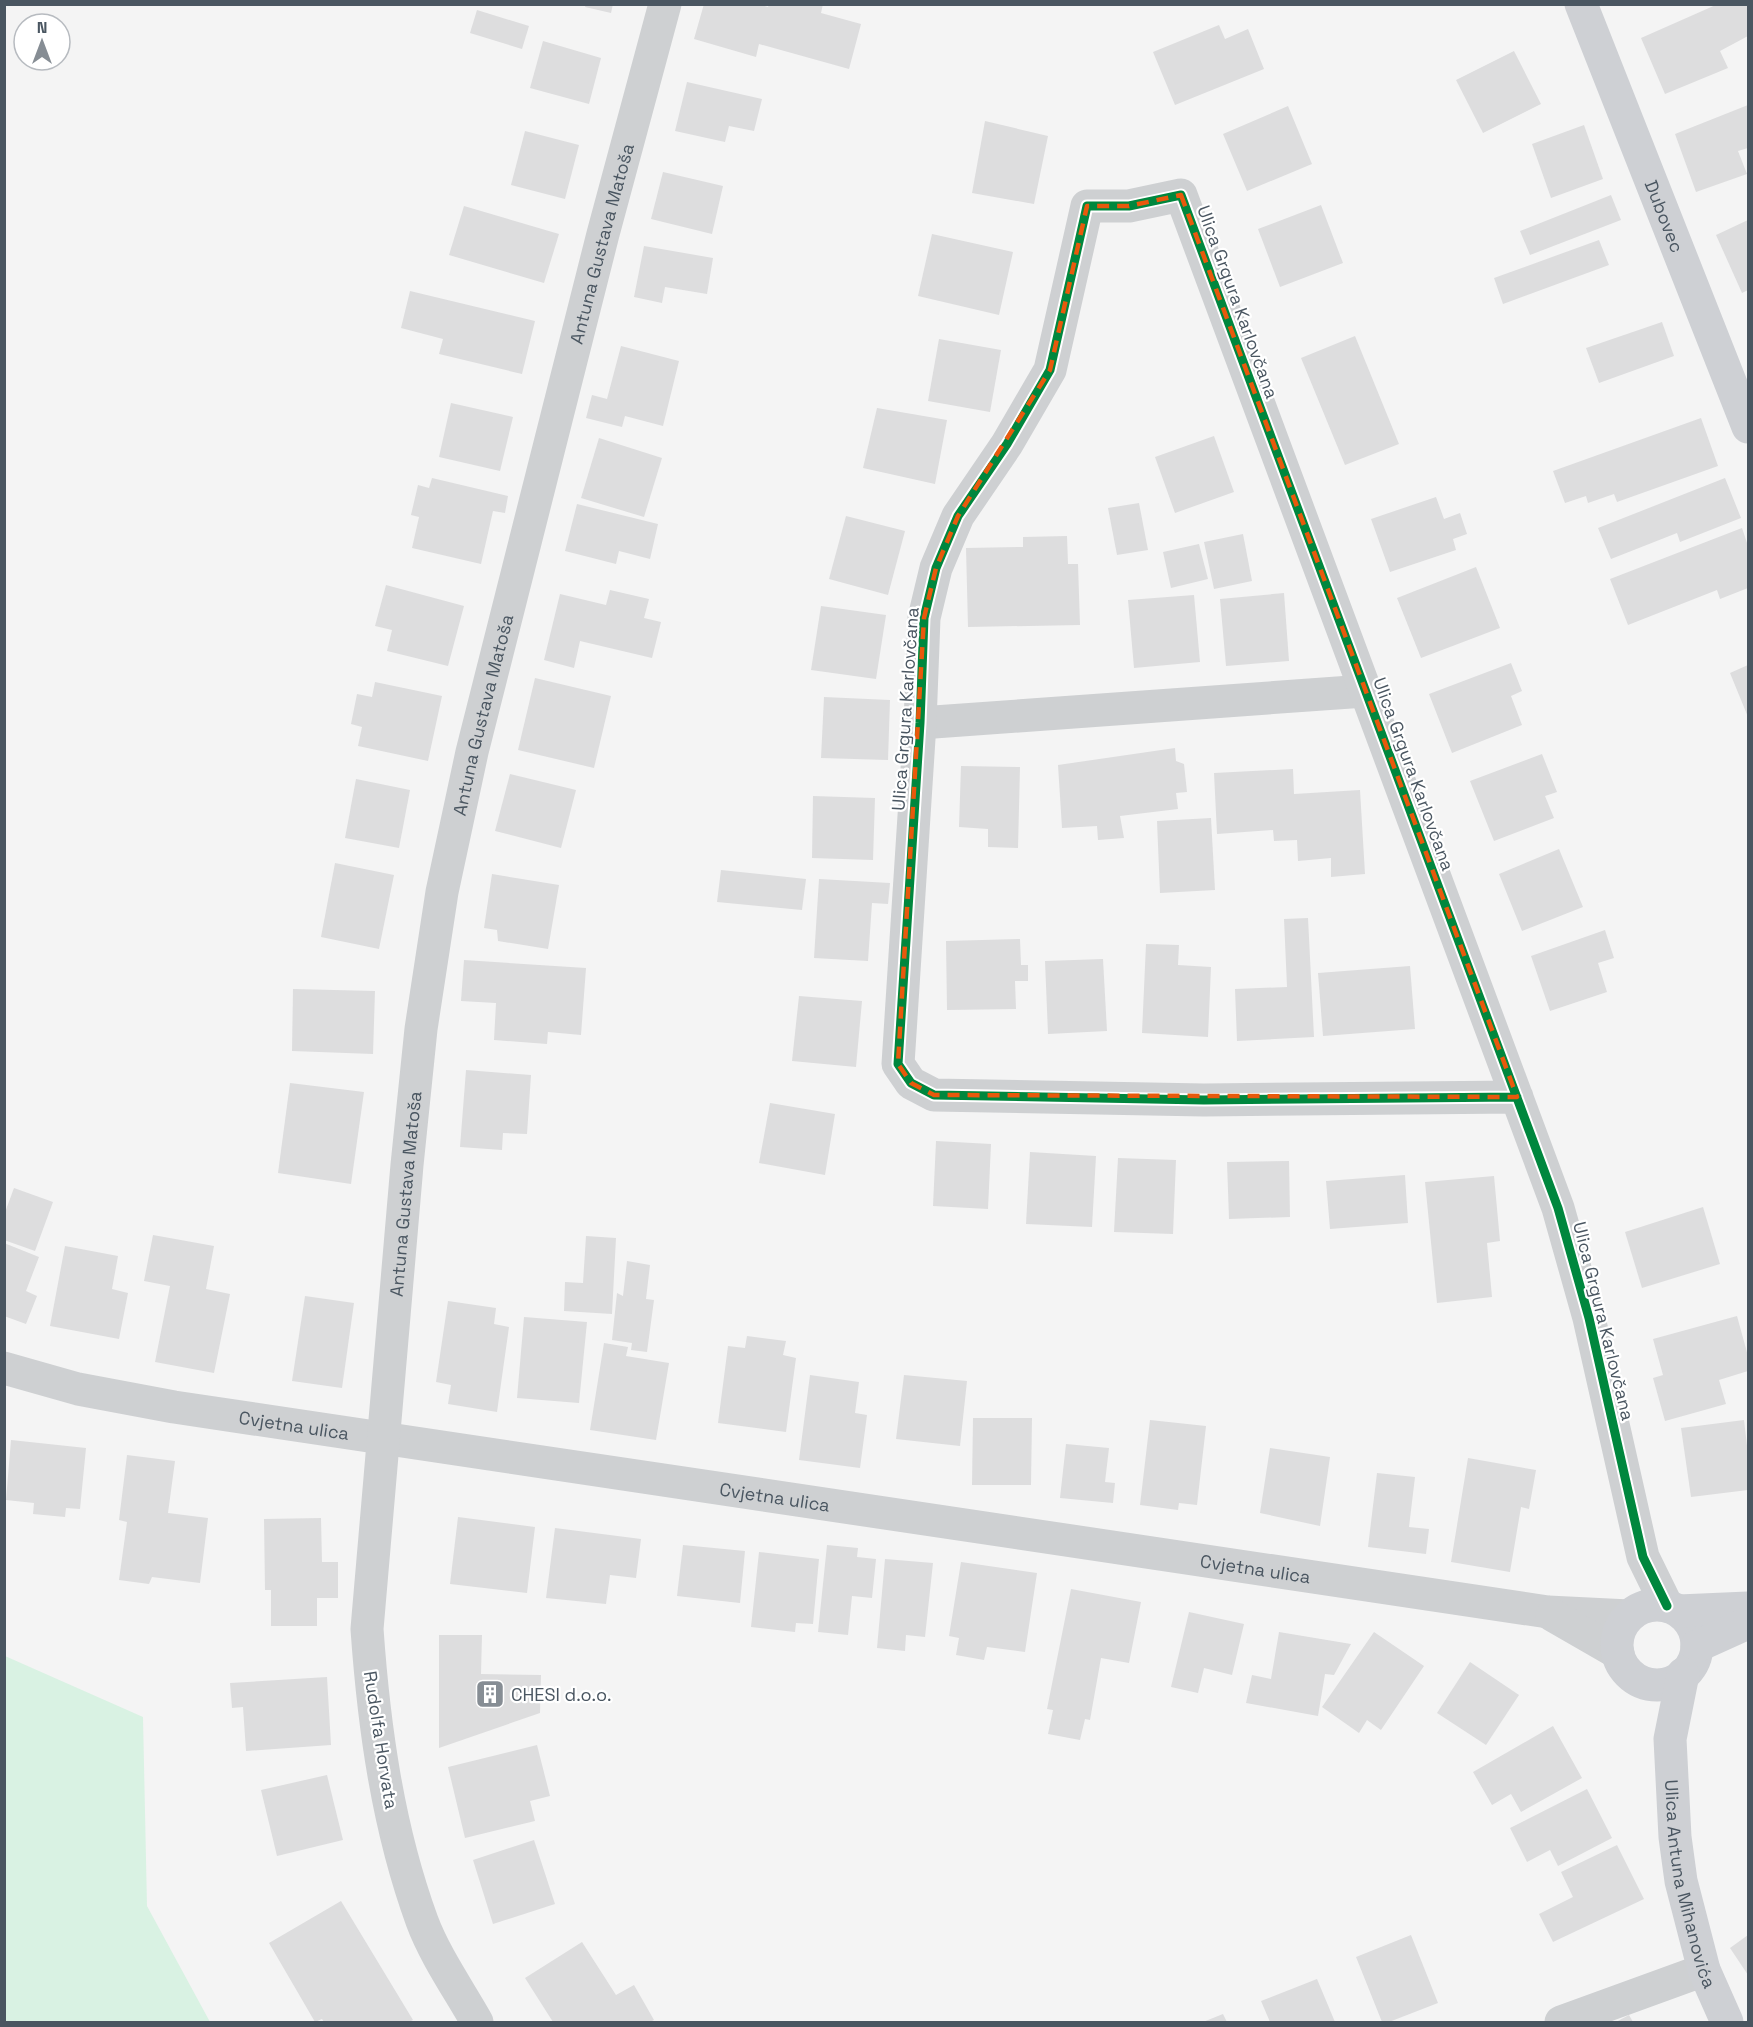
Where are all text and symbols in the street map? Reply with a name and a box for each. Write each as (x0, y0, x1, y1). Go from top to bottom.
north arrow (12, 12, 72, 72)
text: N (37, 17, 47, 38)
street label: Antuna Gustava Matoša (564, 141, 638, 346)
street label: Dubovec (1640, 176, 1689, 256)
street label: Ulica Grgura Karlovčana (1192, 202, 1284, 402)
street label: Ulica Grgura Karlovčana (886, 606, 924, 812)
street label: Antuna Gustava Matoša (447, 612, 518, 818)
street label: Ulica Grgura Karlovčana (1368, 674, 1460, 874)
street label: Antuna Gustava Matoša (384, 1090, 426, 1298)
street label: Ulica Grgura Karlovčana (1568, 1219, 1640, 1423)
street label: Cvjetna ulica (237, 1405, 351, 1445)
street label: Cvjetna ulica (718, 1477, 832, 1516)
street label: Cvjetna ulica (1199, 1549, 1312, 1588)
street label: Rudolfa Horvata (359, 1669, 403, 1811)
building icon: CHESI d.o.o. (474, 1678, 506, 1710)
place label: CHESI d.o.o. (511, 1683, 612, 1706)
street label: Ulica Antuna Mihanovića (1661, 1779, 1722, 1991)

